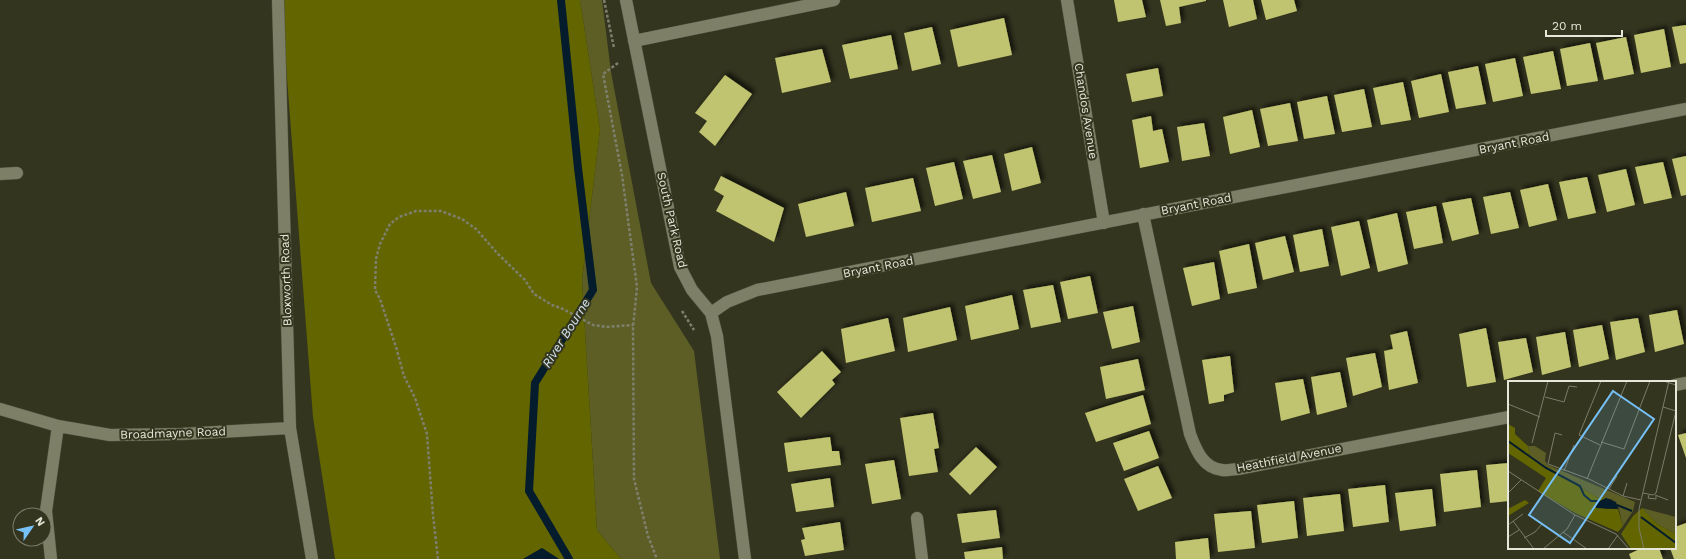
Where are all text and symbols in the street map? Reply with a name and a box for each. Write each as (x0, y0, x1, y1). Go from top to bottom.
scale bar (1546, 12, 1622, 38)
text: 20 m (1552, 19, 1582, 33)
street label: Chandos Avenue (1071, 62, 1101, 160)
street label: Bryant Road (1478, 129, 1550, 157)
street label: South Park Road (654, 171, 690, 269)
street label: Bryant Road (1160, 190, 1232, 218)
street label: Bloxworth Road (277, 234, 295, 326)
street label: Bryant Road (842, 253, 914, 281)
water label: River Bourne (539, 296, 593, 370)
inset map (1508, 381, 1676, 549)
street label: Broadmayne Road (120, 424, 226, 442)
street label: Heathfield Avenue (1235, 441, 1343, 475)
north arrow (12, 507, 52, 547)
text: N (32, 515, 48, 529)

